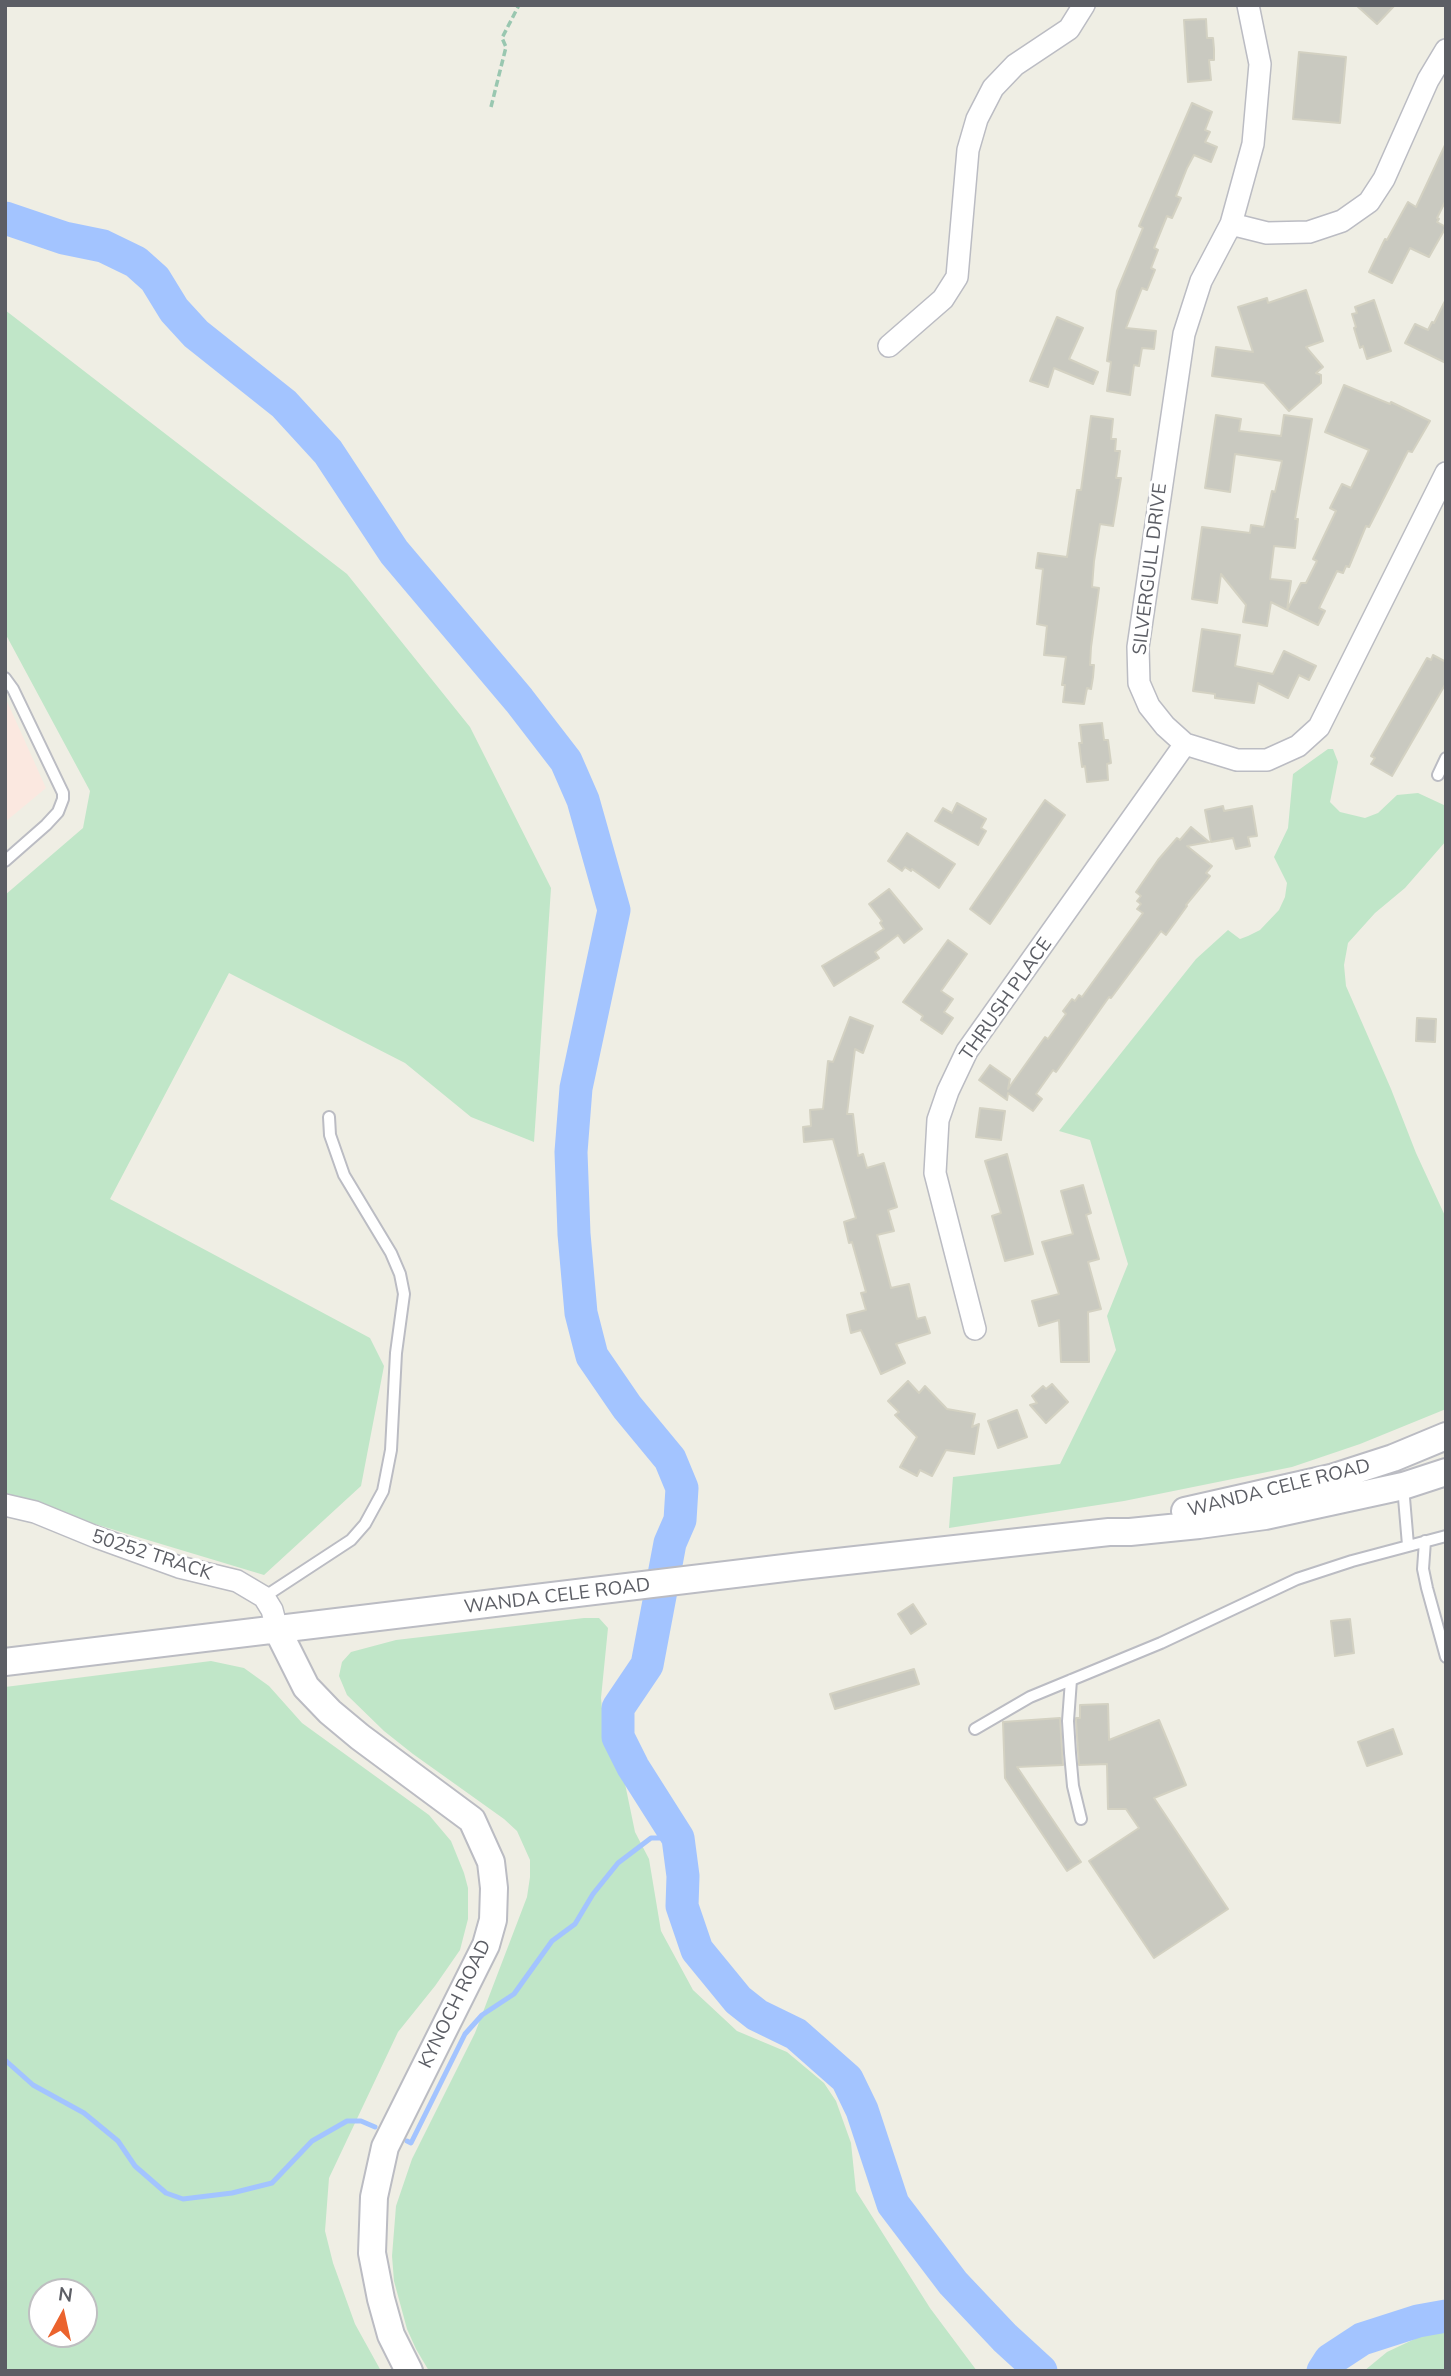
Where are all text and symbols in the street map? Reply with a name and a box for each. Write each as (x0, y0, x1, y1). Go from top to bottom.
street label: SILVERGULL DRIVE (1128, 482, 1172, 656)
street label: THRUSH PLACE (955, 933, 1057, 1065)
street label: WANDA CELE ROAD (1185, 1454, 1373, 1522)
street label: 50252 TRACK (89, 1525, 215, 1585)
street label: WANDA CELE ROAD (463, 1573, 651, 1619)
street label: KYNOCH ROAD (414, 1936, 496, 2072)
north arrow (28, 2278, 98, 2348)
text: N (57, 2281, 74, 2307)

